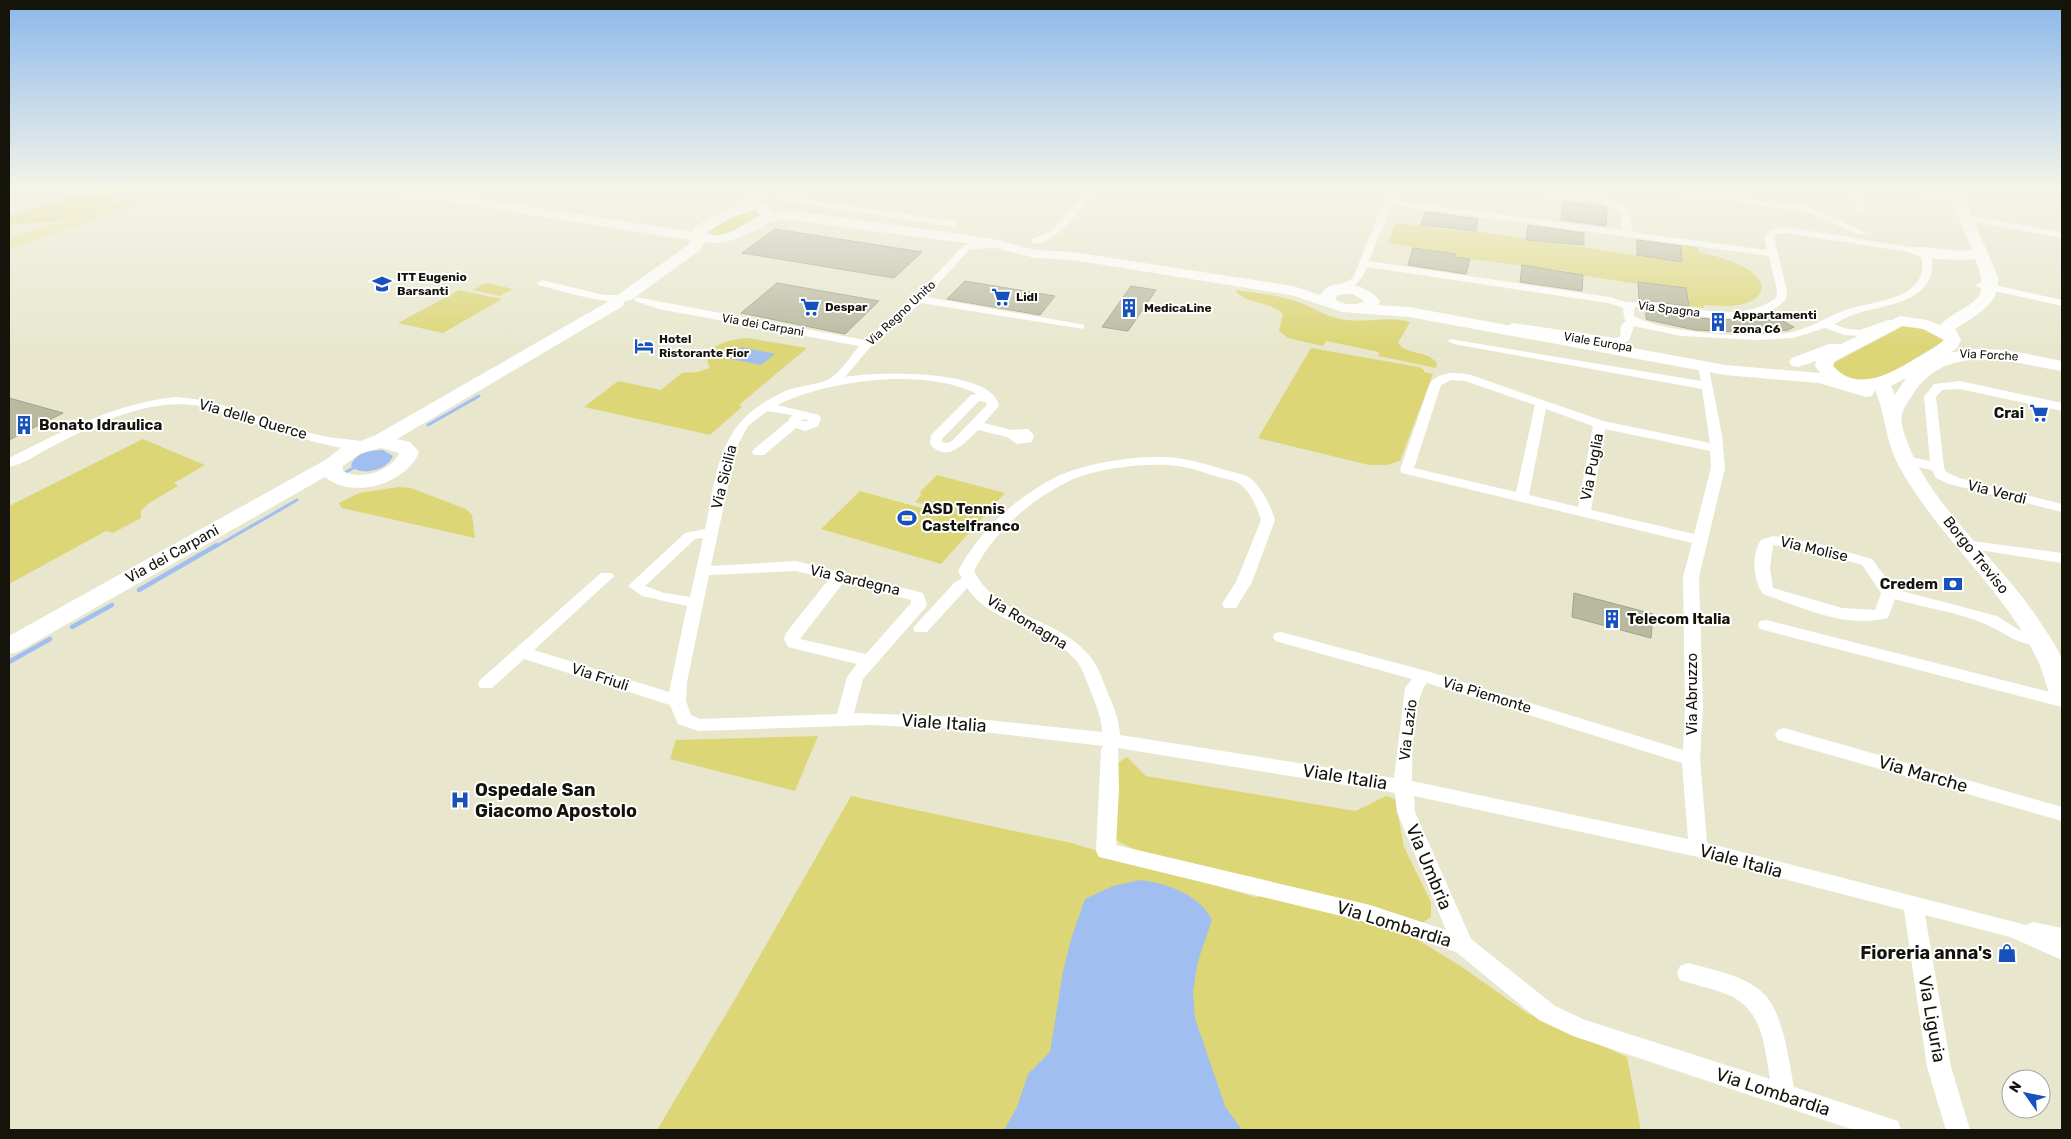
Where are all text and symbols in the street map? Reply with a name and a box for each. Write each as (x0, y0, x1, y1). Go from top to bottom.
place label: ITT Eugenio Barsanti (397, 270, 467, 298)
school or university icon: ITT Eugenio Barsanti (371, 273, 393, 295)
street label: Via Regno Unito (864, 277, 938, 349)
supermarket icon: Lidl (990, 286, 1012, 308)
place label: Lidl (1016, 290, 1038, 304)
supermarket icon: Despar (799, 296, 821, 318)
building icon: MedicaLine (1118, 297, 1140, 319)
street label: Via Spagna (1637, 298, 1701, 320)
place label: Despar (825, 300, 868, 314)
place label: MedicaLine (1144, 301, 1212, 315)
place label: Appartamenti zona C6 (1733, 308, 1817, 336)
street label: Via dei Carpani (721, 311, 805, 339)
building icon: Appartamenti zona C6 (1707, 311, 1729, 333)
street label: Viale Europa (1563, 329, 1633, 355)
place label: Hotel Ristorante Fior (659, 332, 750, 360)
hotel icon: Hotel Ristorante Fior (633, 335, 655, 357)
street label: Via Forche (1959, 346, 2019, 364)
street label: Via delle Querce (197, 395, 309, 443)
supermarket icon: Crai (2028, 402, 2050, 424)
place label: Crai (1994, 404, 2024, 422)
building icon: Bonato Idraulica (13, 414, 35, 436)
place label: Bonato Idraulica (39, 416, 162, 434)
street label: Via Puglia (1577, 432, 1607, 502)
street label: Via Sicilia (707, 443, 741, 511)
street label: Via Verdi (1965, 476, 2029, 508)
place label: ASD Tennis Castelfranco (922, 500, 1020, 535)
sports icon: ASD Tennis Castelfranco (896, 507, 918, 529)
street label: Borgo Treviso (1939, 513, 2013, 597)
street label: Via dei Carpani (122, 521, 222, 587)
street label: Via Molise (1778, 532, 1850, 566)
street label: Via Sardegna (808, 561, 902, 599)
bank icon: Credem (1942, 573, 1964, 595)
place label: Credem (1880, 575, 1938, 593)
street label: Via Romagna (983, 591, 1071, 653)
building icon: Telecom Italia (1601, 608, 1623, 630)
place label: Telecom Italia (1627, 610, 1730, 628)
street label: Via Abruzzo (1683, 653, 1701, 735)
street label: Via Friuli (569, 659, 631, 695)
street label: Via Piemonte (1440, 673, 1534, 717)
street label: Via Lazio (1395, 698, 1421, 762)
street label: Viale Italia (901, 709, 987, 737)
street label: Via Marche (1876, 751, 1970, 797)
street label: Viale Italia (1301, 759, 1389, 795)
place label: Ospedale San Giacomo Apostolo (475, 779, 637, 822)
hospital icon: Ospedale San Giacomo Apostolo (449, 789, 471, 811)
street label: Via Umbria (1401, 821, 1457, 913)
street label: Viale Italia (1697, 839, 1785, 883)
street label: Via Lombardia (1334, 896, 1454, 952)
place label: Fioreria anna's (1860, 942, 1992, 964)
shop icon: Fioreria anna's (1996, 942, 2018, 964)
street label: Via Liguria (1914, 974, 1950, 1064)
street label: Via Lombardia (1713, 1063, 1833, 1121)
north arrow (2001, 1069, 2051, 1119)
text: N (2006, 1078, 2025, 1096)

